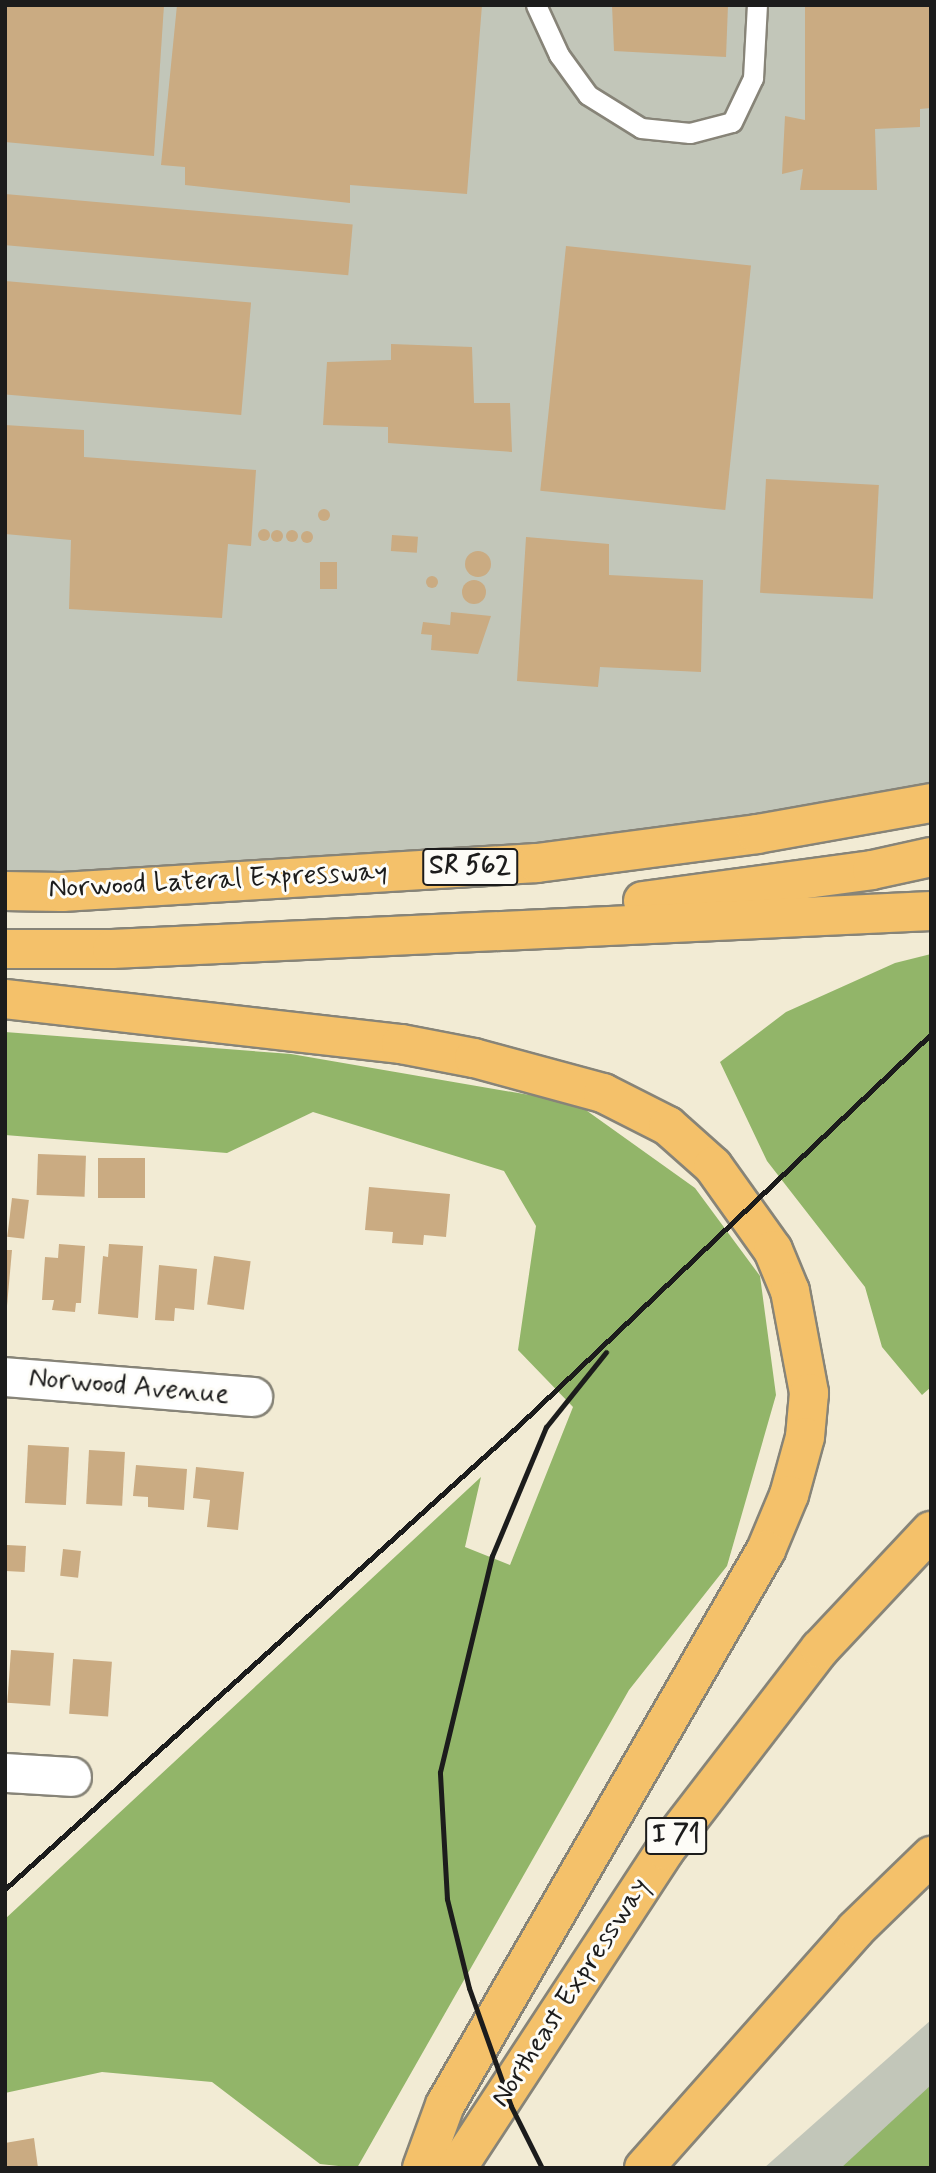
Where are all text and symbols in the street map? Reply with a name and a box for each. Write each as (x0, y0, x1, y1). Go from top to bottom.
road number: SR 562 (421, 845, 519, 890)
street label: Norwood Lateral Expressway (42, 855, 394, 907)
street label: Norwood Avenue (31, 1362, 227, 1412)
road number: I 71 (644, 1814, 708, 1858)
street label: Northeast Expressway (484, 1872, 658, 2114)

